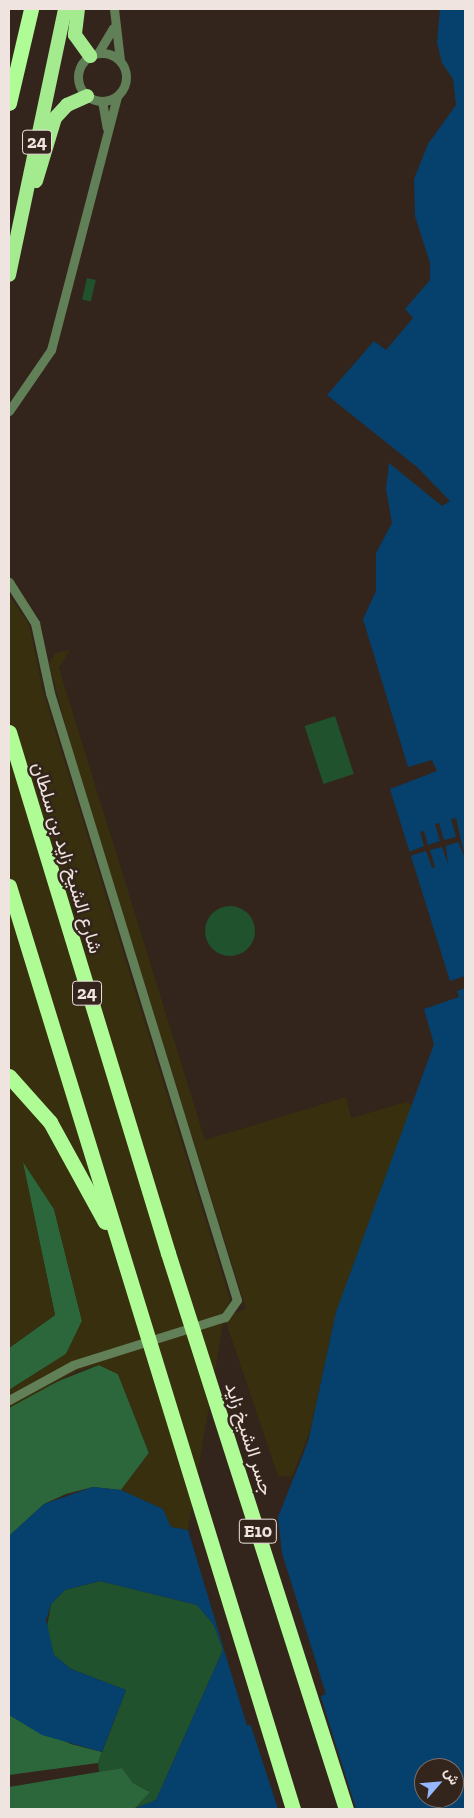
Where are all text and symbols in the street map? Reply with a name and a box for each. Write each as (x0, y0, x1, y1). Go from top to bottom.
road number: 24 (22, 126, 52, 158)
street label: شارع الشيخ زايد بن سلطان (27, 760, 107, 956)
road number: 24 (72, 978, 102, 1008)
street label: جسر الشيخ زايد (220, 1380, 278, 1498)
road number: E10 (238, 1515, 278, 1546)
north arrow (414, 1758, 464, 1808)
text: ش (441, 1765, 463, 1788)

